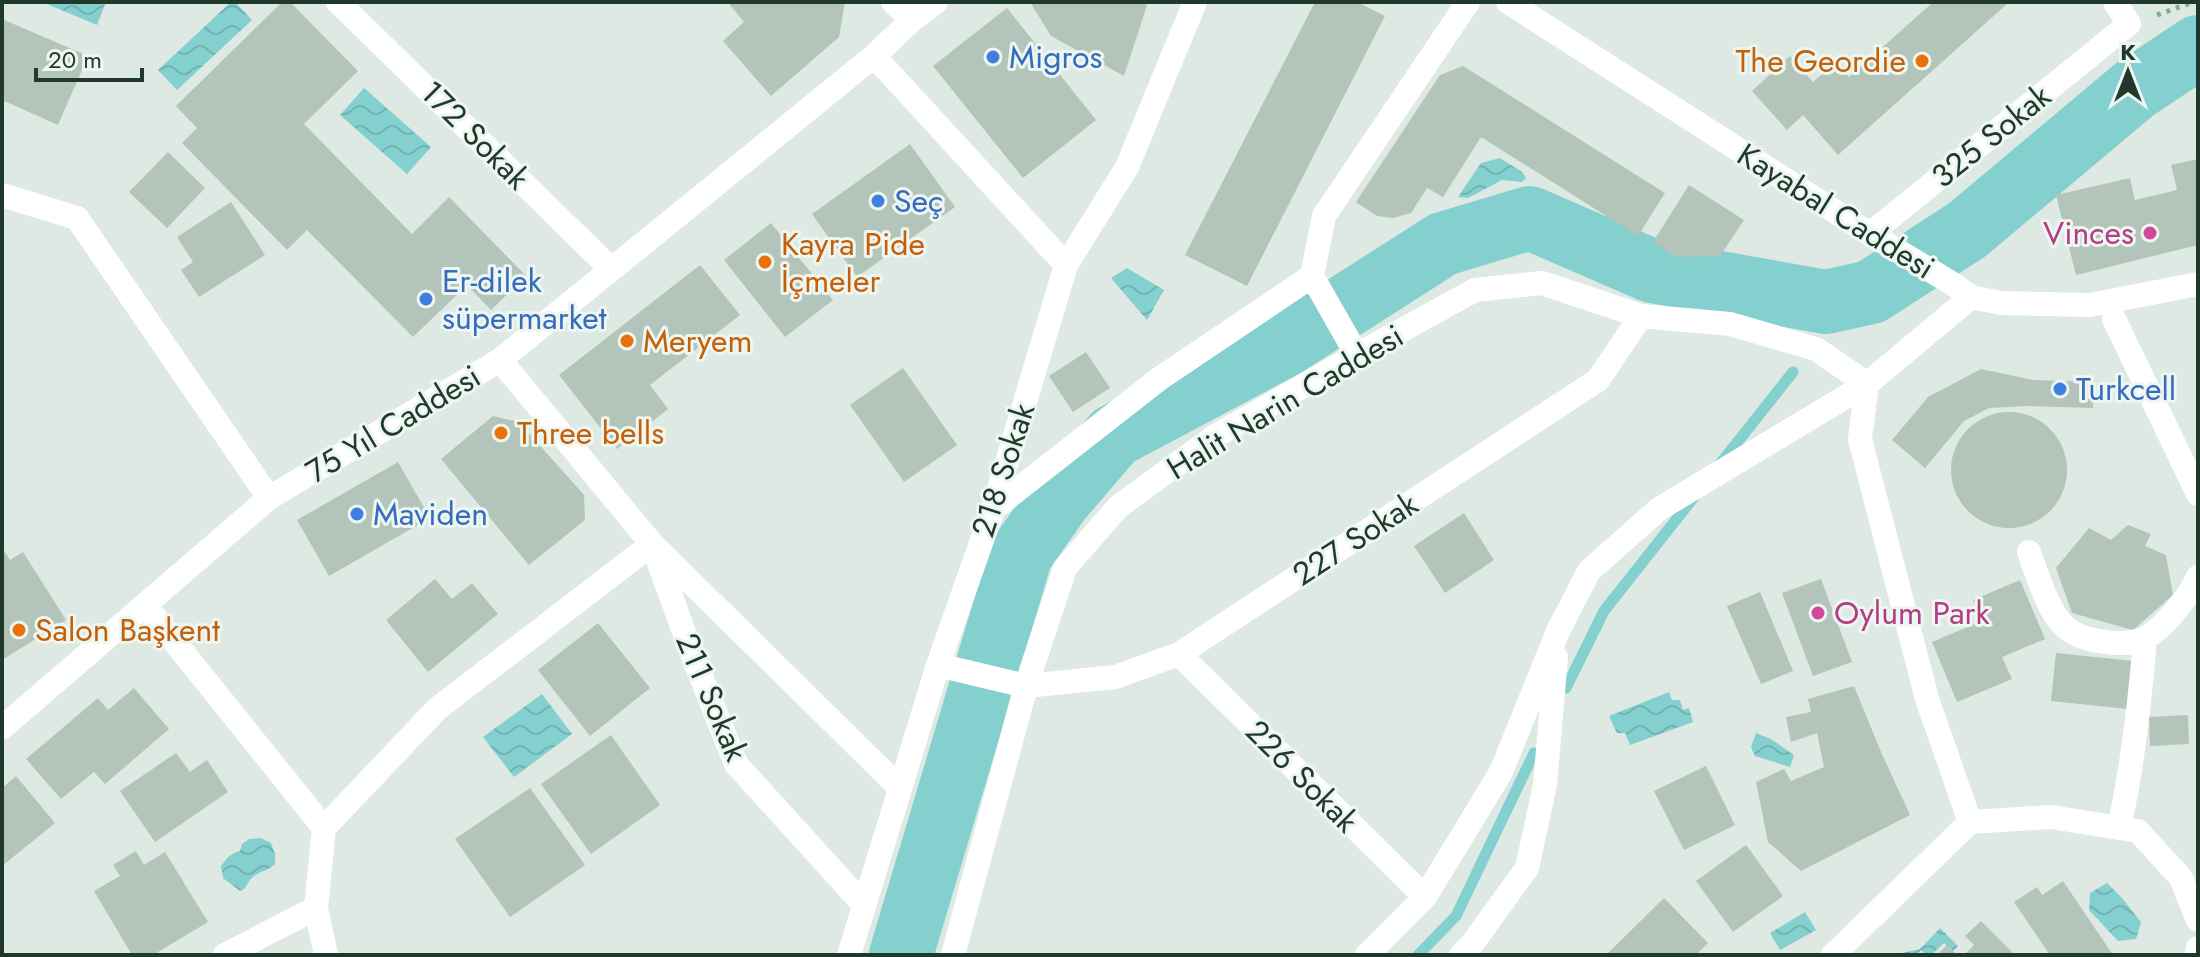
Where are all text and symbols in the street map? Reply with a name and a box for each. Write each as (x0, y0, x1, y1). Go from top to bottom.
scale bar (36, 32, 142, 82)
north arrow (2088, 32, 2168, 112)
place label: Migros (1009, 34, 1102, 80)
text: K (2120, 36, 2136, 68)
place label: The Geordie (1735, 38, 1906, 84)
text: 20 m (48, 42, 102, 77)
marker: Migros (984, 48, 1002, 66)
marker: The Geordie (1913, 52, 1931, 70)
street label: 172 Sokak (410, 70, 541, 201)
street label: 325 Sokak (1921, 73, 2061, 199)
street label: Kayabal Caddesi (1728, 132, 1944, 290)
place label: Seç (894, 178, 943, 224)
marker: Seç (869, 192, 887, 210)
place label: Vinces (2043, 210, 2134, 256)
place label: Kayra Pide İçmeler (781, 221, 925, 304)
marker: Vinces (2141, 224, 2159, 242)
marker: Kayra Pide İçmeler (756, 253, 774, 271)
place label: Er-dilek süpermarket (442, 258, 607, 341)
marker: Er-dilek süpermarket (417, 290, 435, 308)
street label: Halit Narin Caddesi (1158, 313, 1412, 491)
place label: Meryem (643, 318, 752, 364)
marker: Meryem (618, 332, 636, 350)
street label: 75 Yıl Caddesi (297, 354, 489, 494)
place label: Turkcell (2076, 366, 2176, 412)
marker: Turkcell (2051, 380, 2069, 398)
street label: 218 Sokak (960, 396, 1047, 543)
place label: Three bells (517, 410, 664, 456)
marker: Three bells (492, 424, 510, 442)
street label: 227 Sokak (1283, 481, 1428, 597)
place label: Maviden (373, 491, 488, 537)
marker: Maviden (348, 505, 366, 523)
place label: Oylum Park (1834, 590, 1991, 636)
marker: Oylum Park (1809, 604, 1827, 622)
place label: Salon Başkent (35, 607, 220, 653)
marker: Salon Başkent (10, 621, 28, 639)
street label: 211 Sokak (664, 626, 760, 769)
street label: 226 Sokak (1235, 709, 1369, 843)

